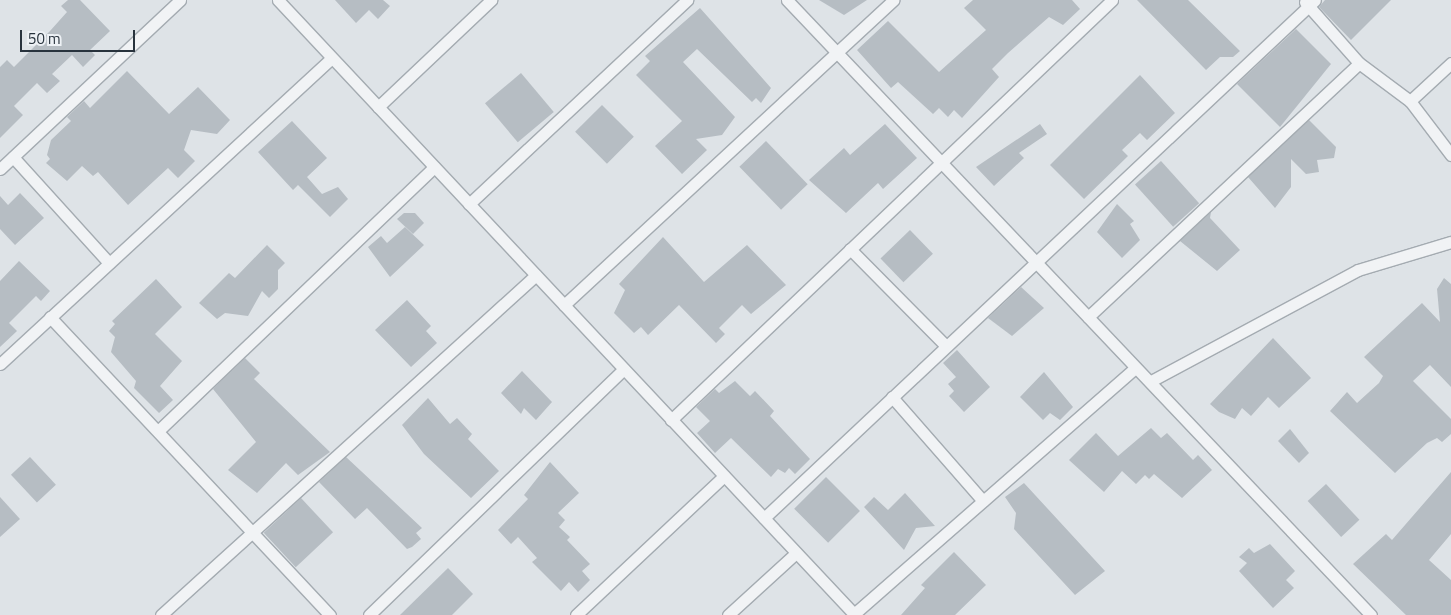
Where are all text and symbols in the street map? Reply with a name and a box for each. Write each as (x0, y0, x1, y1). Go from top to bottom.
scale bar (22, 20, 138, 52)
text: 50 m (28, 27, 61, 50)

